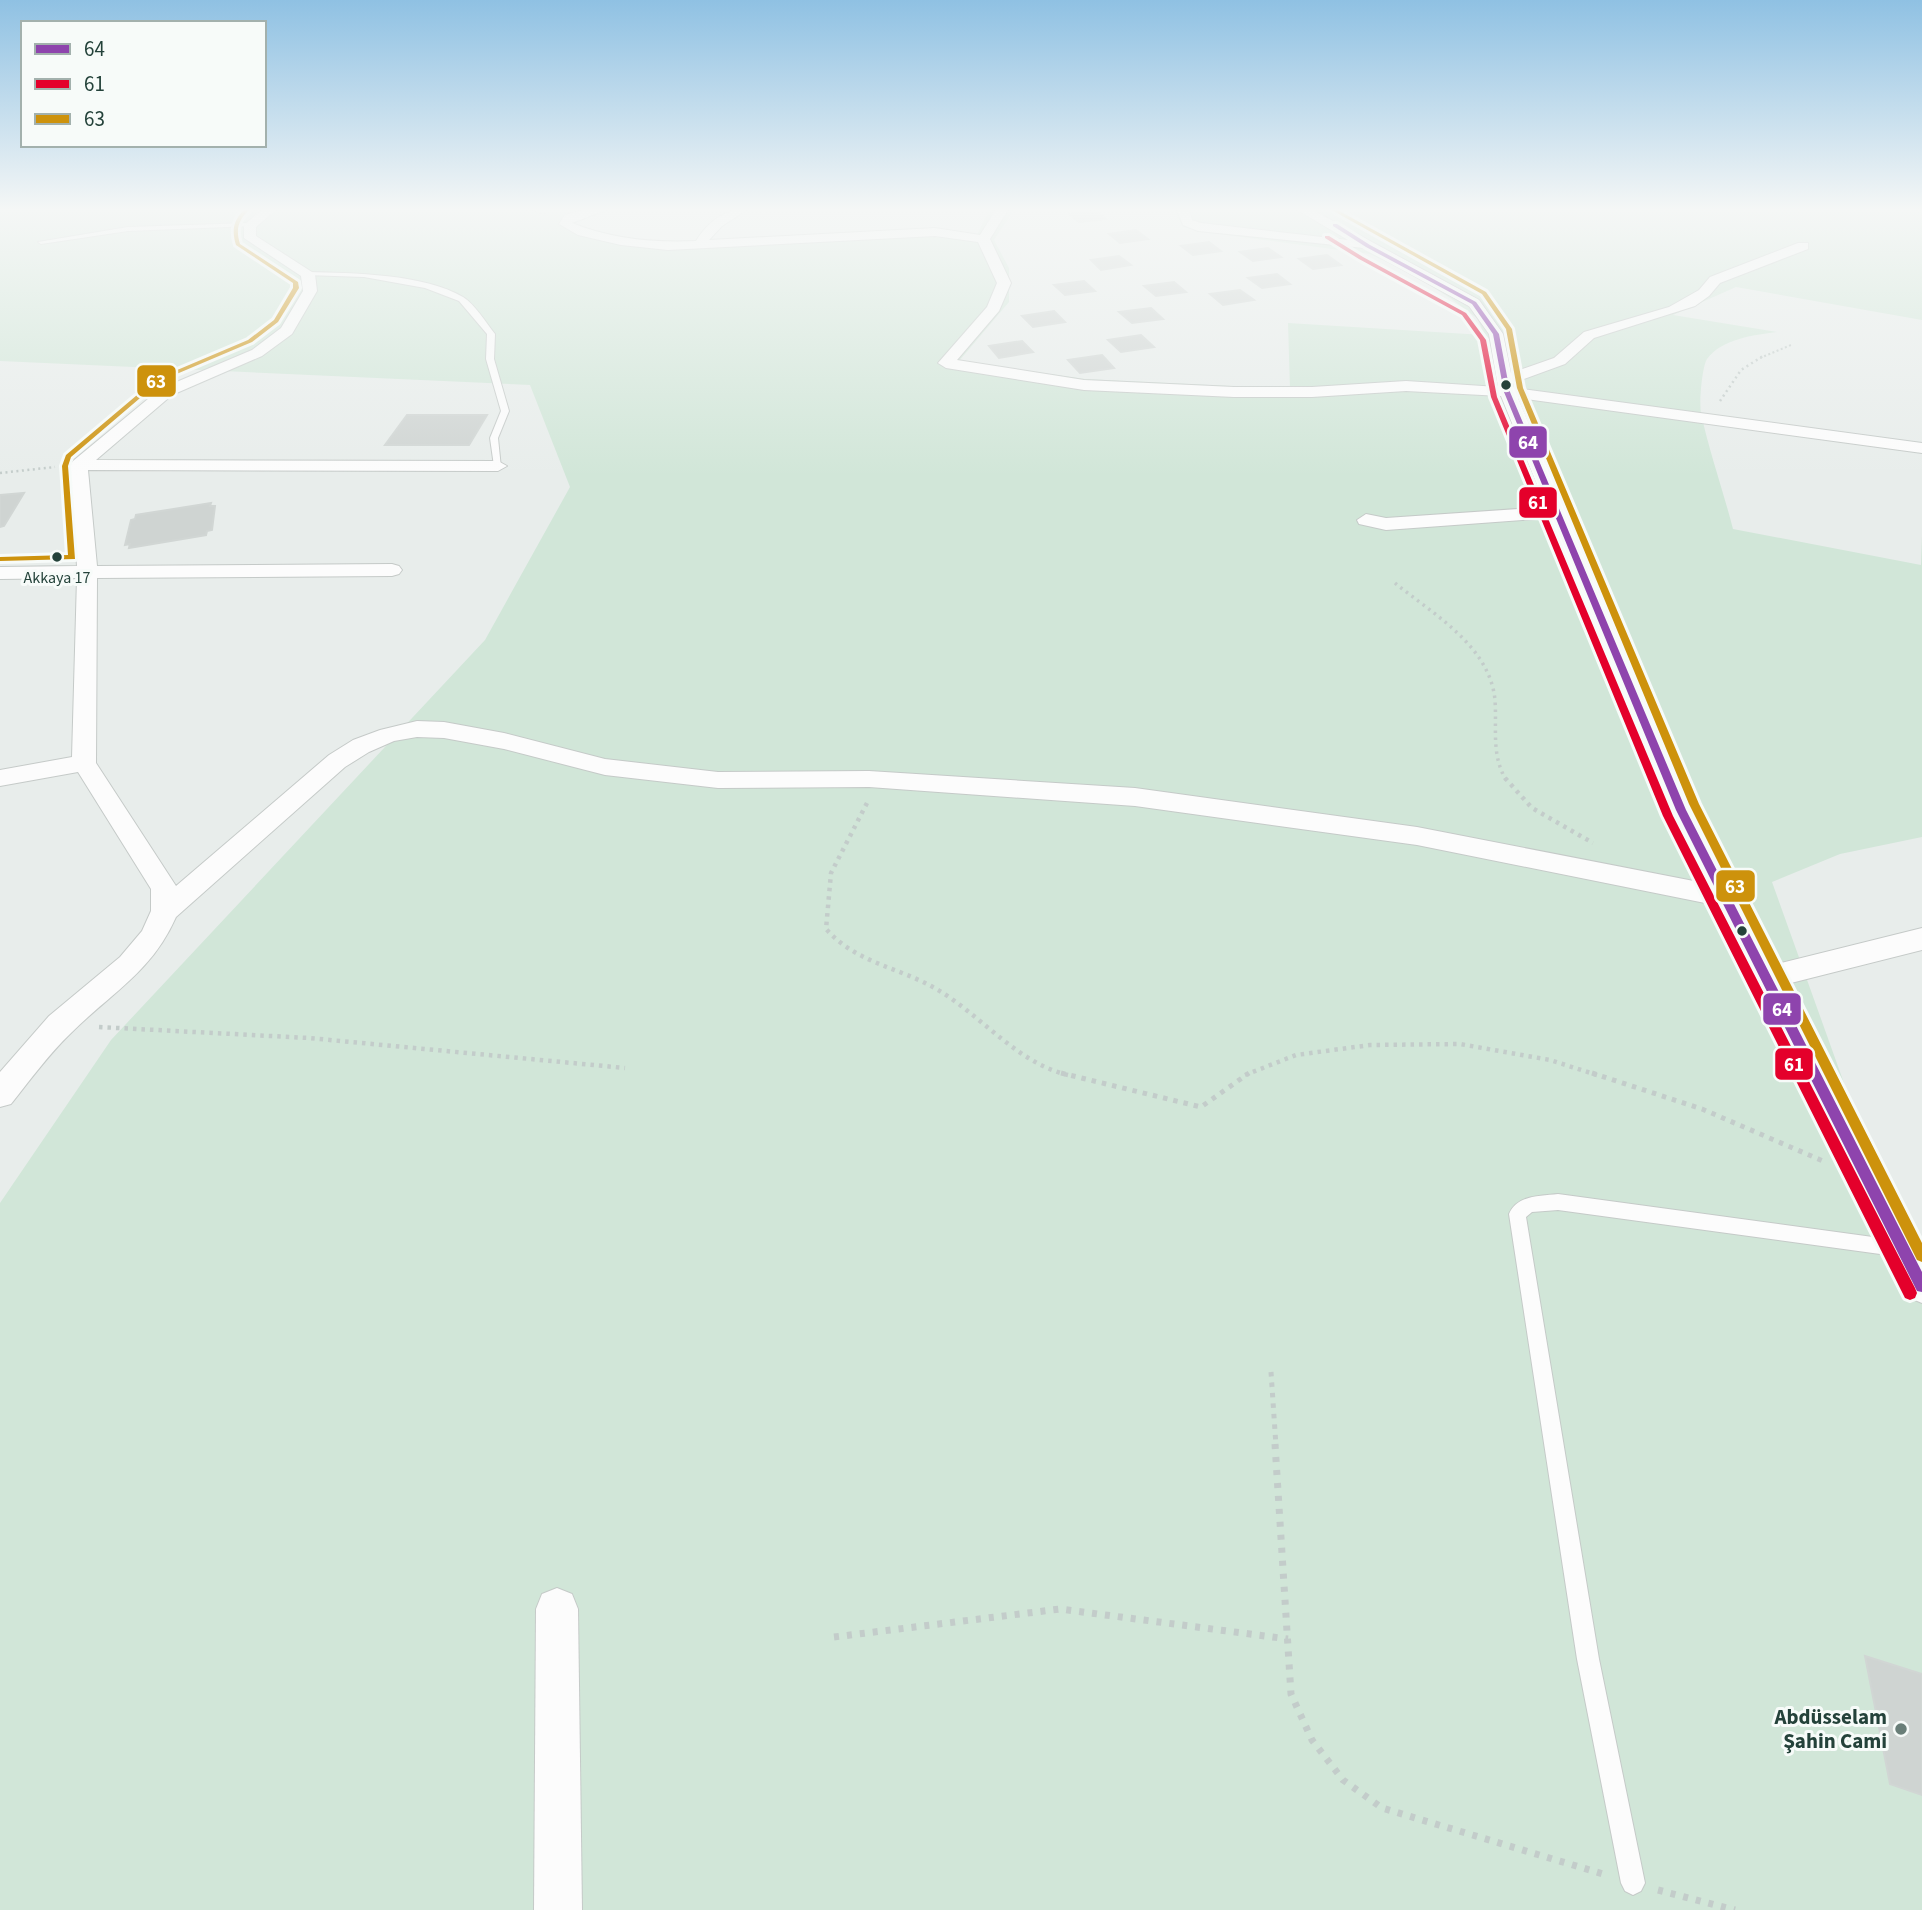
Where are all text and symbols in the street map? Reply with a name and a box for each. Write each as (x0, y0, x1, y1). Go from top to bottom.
legend (21, 21, 266, 147)
text: 64 (84, 34, 105, 64)
text: 61 (84, 69, 105, 99)
text: 63 (84, 104, 105, 134)
line badge: 63 (136, 364, 177, 398)
text: 63 (146, 369, 166, 396)
unlabelled marker (1499, 378, 1513, 392)
line badge: 64 (1508, 425, 1548, 459)
text: 64 (1518, 430, 1538, 457)
line badge: 61 (1518, 486, 1558, 519)
text: 61 (1528, 490, 1548, 517)
marker: Akkaya 17 (50, 550, 64, 564)
place label: Akkaya 17 (24, 567, 90, 589)
line badge: 63 (1715, 869, 1756, 903)
text: 63 (1725, 874, 1745, 901)
unlabelled marker (1735, 924, 1749, 938)
line badge: 64 (1762, 992, 1802, 1026)
text: 64 (1772, 997, 1792, 1024)
line badge: 61 (1774, 1047, 1814, 1081)
text: 61 (1784, 1052, 1804, 1079)
place label: Abdüsselam Şahin Cami (1773, 1702, 1887, 1756)
marker: Abdüsselam Şahin Cami (1893, 1721, 1909, 1737)

